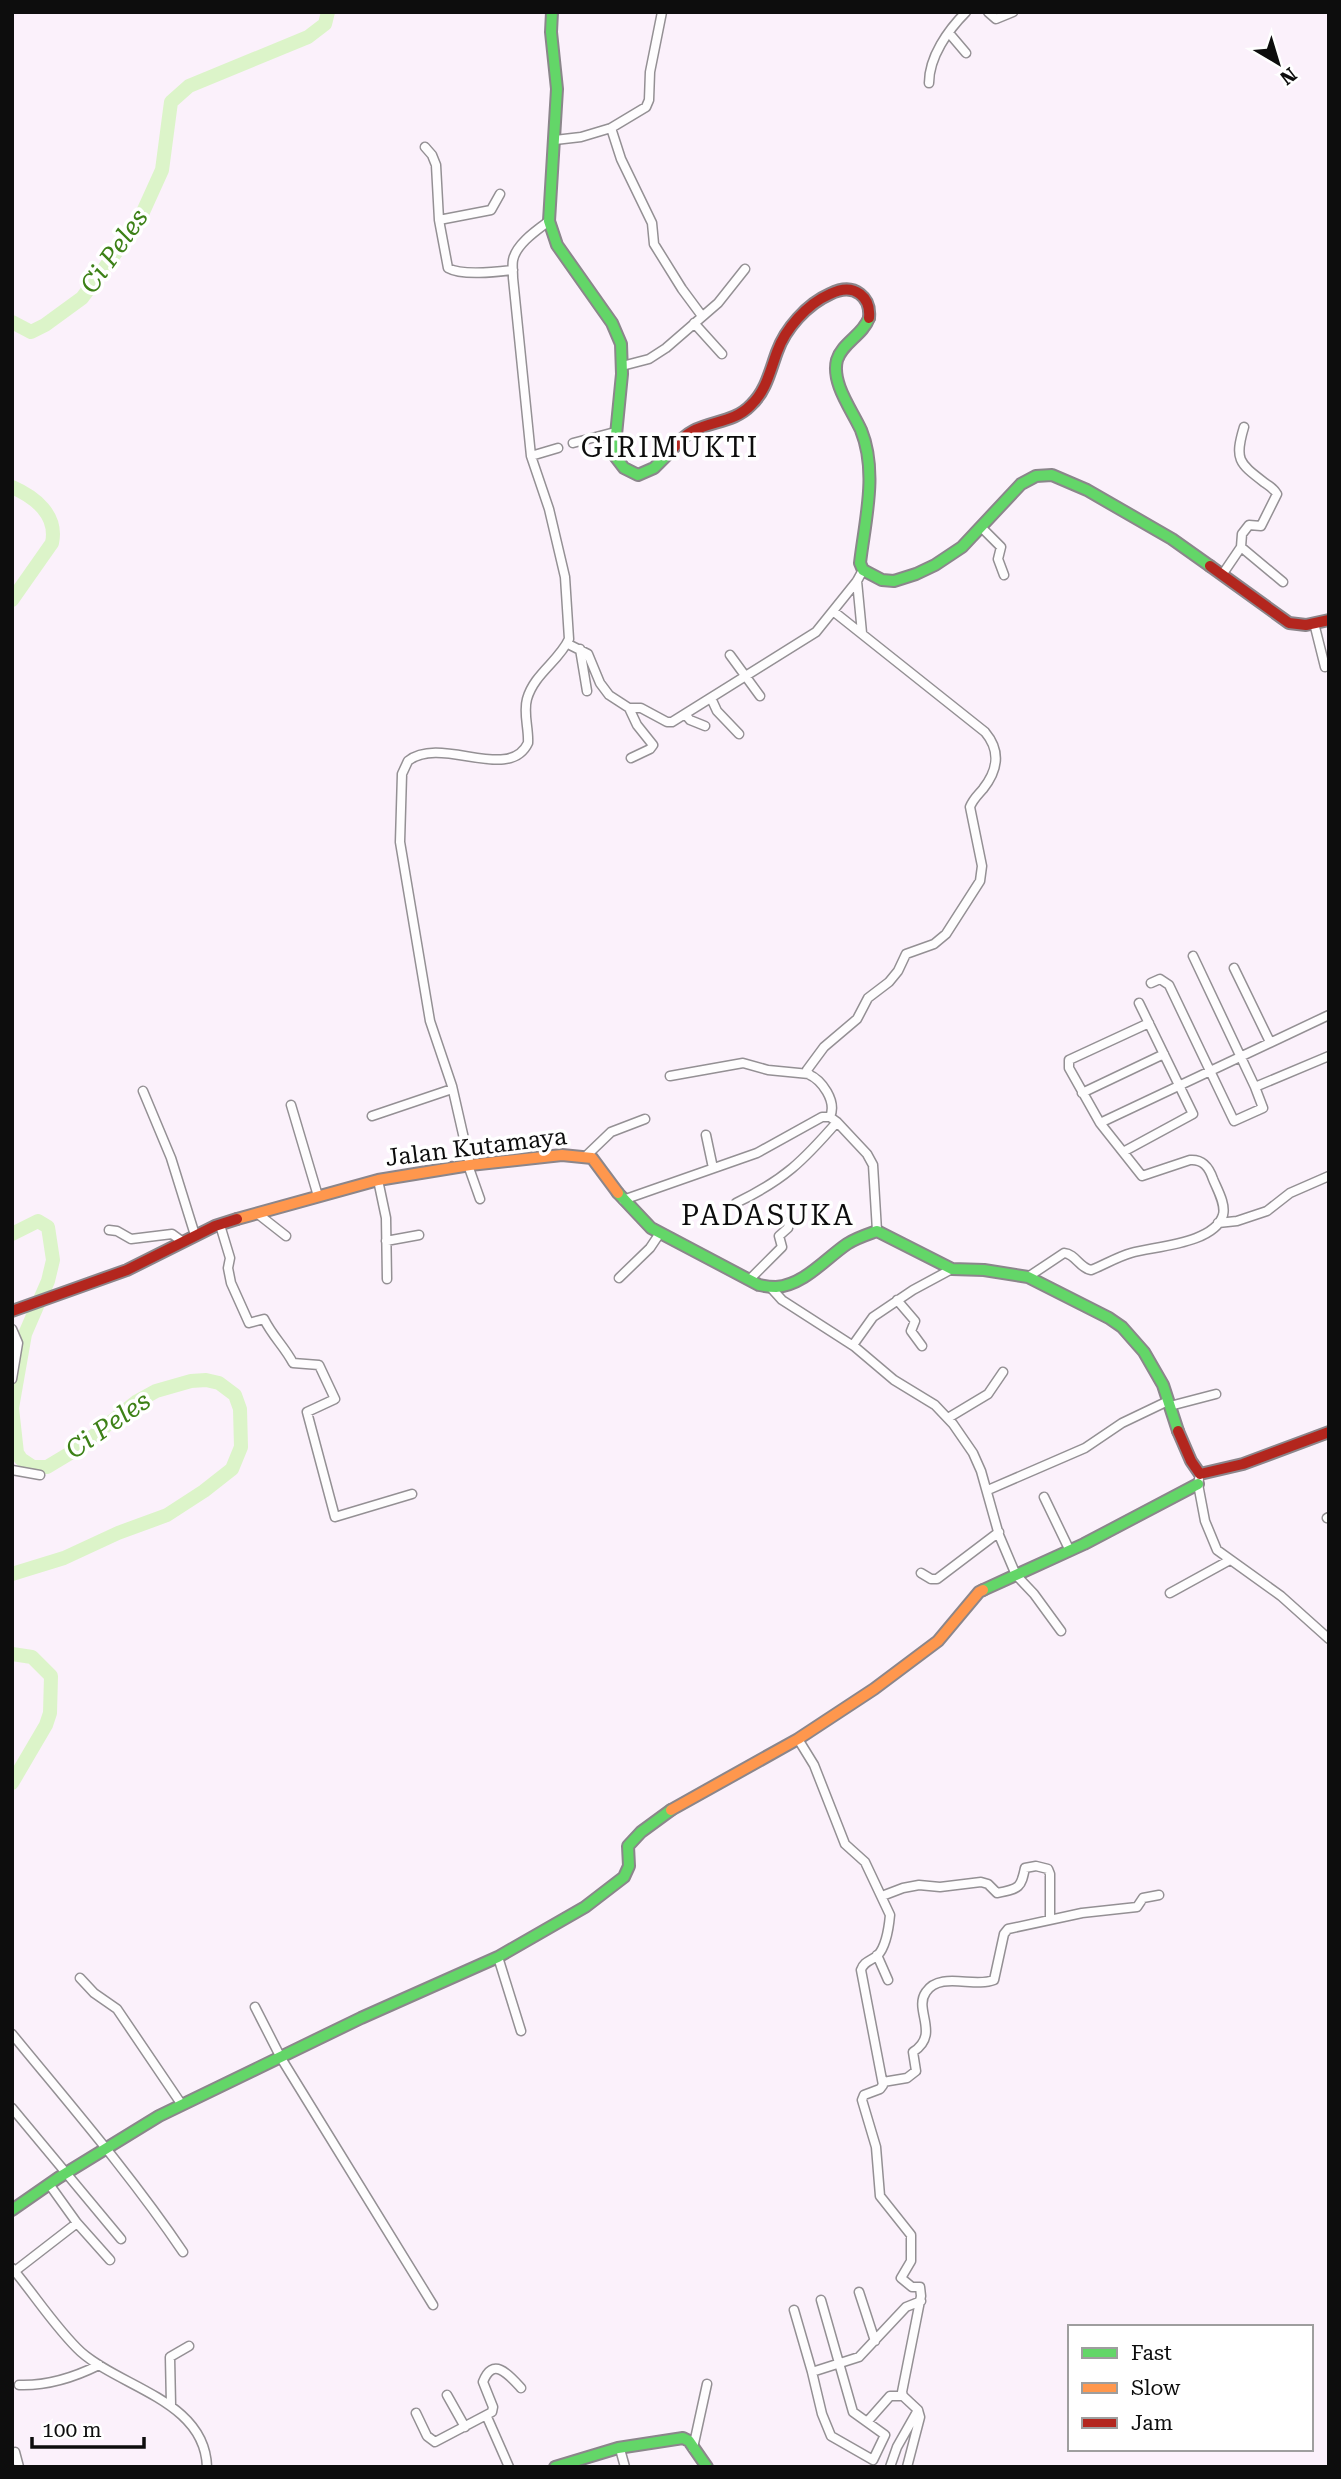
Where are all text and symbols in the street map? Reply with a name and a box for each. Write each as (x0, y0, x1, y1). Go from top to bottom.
north arrow (1243, 28, 1313, 98)
text: N (1275, 62, 1301, 90)
water label: Ci Peles (74, 203, 154, 299)
district label: GIRIMUKTI (581, 431, 759, 464)
street label: Jalan Kutamaya (384, 1122, 568, 1172)
district label: PADASUKA (681, 1199, 855, 1232)
water label: Ci Peles (60, 1385, 156, 1465)
legend (1068, 2325, 1313, 2451)
text: Fast (1131, 2341, 1172, 2365)
text: Slow (1131, 2376, 1181, 2400)
scale bar (32, 2406, 144, 2450)
text: Jam (1131, 2411, 1173, 2435)
text: 100 m (42, 2418, 102, 2442)

